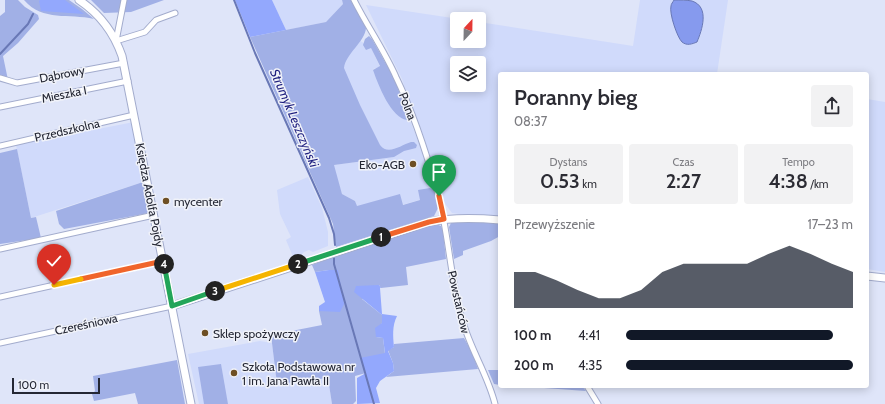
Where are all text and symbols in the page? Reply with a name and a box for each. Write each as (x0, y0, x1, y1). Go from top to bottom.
north arrow (450, 12, 486, 48)
map controls (450, 12, 486, 92)
button: layers (450, 56, 486, 92)
street label: Dąbrowy (38, 62, 86, 86)
water label: Strumyk Leszczyński (267, 66, 323, 170)
street label: Mieszka I (40, 82, 88, 106)
text: Poranny bieg (514, 84, 637, 111)
button: share (811, 85, 853, 127)
street label: Polna (396, 90, 420, 122)
text: 08:37 (514, 113, 547, 129)
street label: Przedszkolna (33, 115, 101, 145)
street label: Księdza Adolfa Pojdy (133, 142, 167, 248)
pin (422, 155, 456, 196)
text: Dystans (550, 155, 587, 169)
text: Czas (673, 155, 694, 169)
text: Tempo (782, 155, 815, 169)
place label: Eko-AGB (359, 157, 405, 172)
marker: Eko-AGB (408, 159, 418, 169)
icon: arrive (428, 161, 450, 183)
text: 0.53 (540, 169, 580, 193)
text: 2:27 (666, 169, 701, 193)
text: 4:38 (769, 169, 808, 193)
text: km (580, 177, 597, 191)
text: /km (808, 177, 828, 191)
place label: mycenter (174, 194, 223, 209)
marker: mycenter (161, 196, 171, 206)
text: Przewyższenie (514, 216, 595, 232)
text: 17–23 m (807, 216, 853, 232)
pin: 1 (371, 227, 391, 247)
text: 1 (379, 230, 383, 244)
pin (37, 244, 71, 285)
icon: check (43, 250, 65, 272)
pin: 4 (154, 254, 174, 274)
pin: 2 (288, 254, 308, 274)
text: 4 (161, 257, 167, 271)
text: 2 (295, 257, 301, 271)
street label: Powstańców (444, 269, 474, 335)
pin: 3 (205, 281, 225, 301)
text: 3 (212, 284, 218, 298)
street label: Czereśniowa (53, 310, 119, 338)
place label: Sklep spożywczy (213, 326, 299, 341)
text: 100 m (514, 327, 551, 343)
text: 4:41 (578, 327, 600, 343)
marker: Sklep spożywczy (200, 328, 210, 338)
text: 200 m (514, 357, 553, 373)
text: 4:35 (578, 357, 602, 373)
place label: Szkoła Podstawowa nr 1 im. Jana Pawła II (242, 359, 355, 388)
marker: Szkoła Podstawowa nr 1 im. Jana Pawła II (229, 368, 239, 378)
scale bar (12, 376, 100, 395)
text: 100 m (18, 378, 49, 392)

